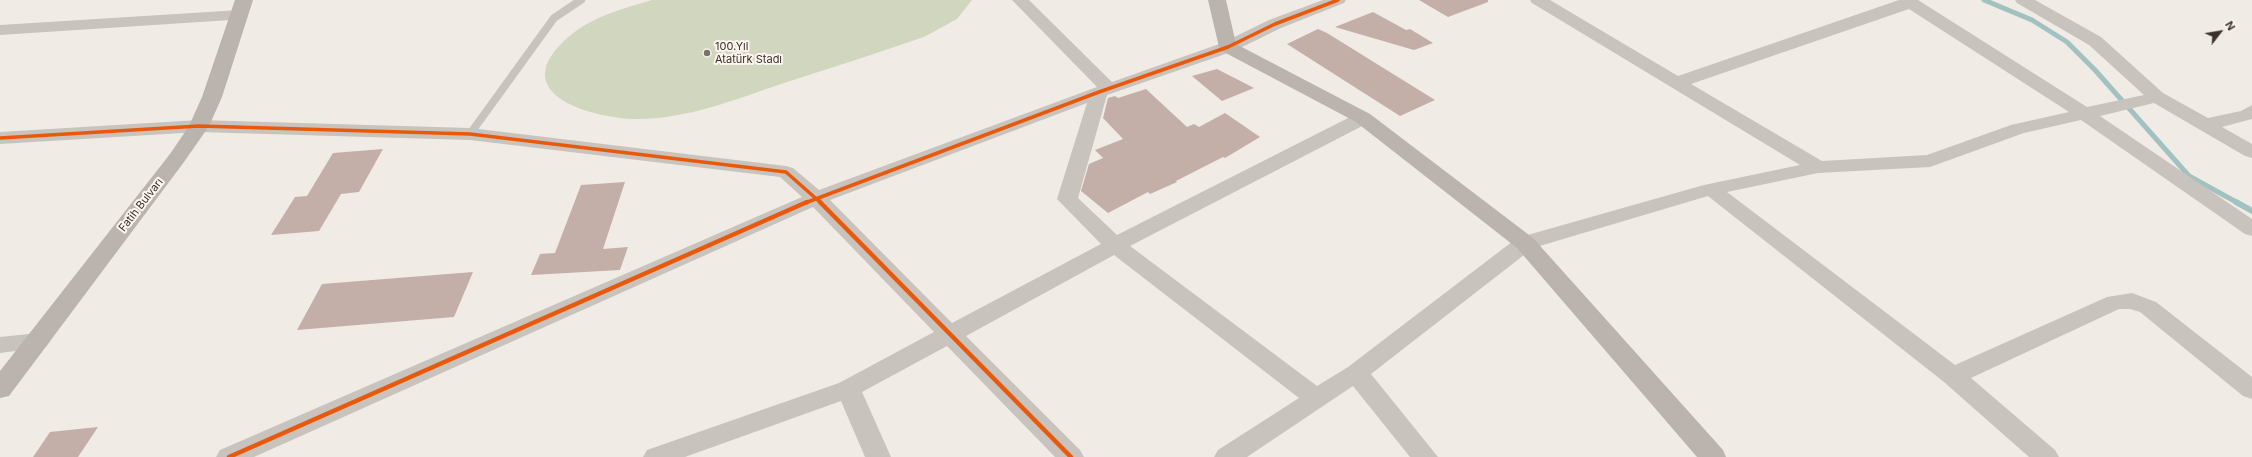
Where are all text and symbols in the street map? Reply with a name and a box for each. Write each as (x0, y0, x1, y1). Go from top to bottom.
north arrow (2200, 12, 2240, 52)
text: N (2222, 19, 2238, 33)
place label: 100.Yıl Atatürk Stadı (715, 40, 782, 66)
marker: 100.Yıl Atatürk Stadı (702, 48, 712, 58)
street label: Fatih Bulvarı (116, 176, 166, 234)

